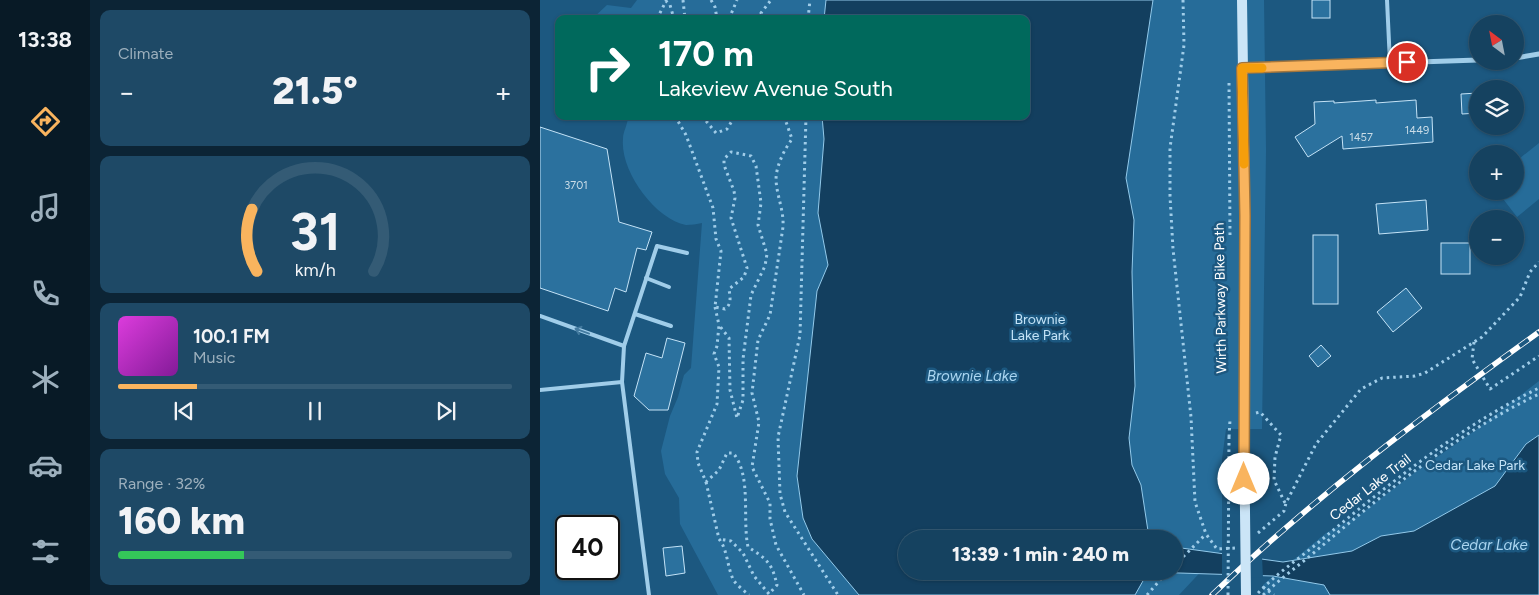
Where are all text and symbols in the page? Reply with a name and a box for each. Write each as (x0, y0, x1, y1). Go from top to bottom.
north arrow (1469, 15, 1524, 70)
map controls (1469, 15, 1524, 265)
text: 13:38 (18, 26, 72, 53)
text: 170 m (658, 33, 754, 75)
icon: right (575, 35, 640, 100)
pin (1386, 41, 1428, 83)
text: Climate (118, 44, 173, 63)
icon: arrive (1393, 48, 1421, 76)
text: 21.5° (272, 68, 358, 114)
text: − (118, 75, 135, 109)
text: + (495, 75, 512, 109)
text: Lakeview Avenue South (658, 75, 893, 102)
button: layers (1469, 80, 1524, 135)
icon: directions (28, 104, 63, 139)
house number: 1449 (1405, 124, 1429, 137)
house number: 1457 (1349, 131, 1373, 144)
button: + (1469, 145, 1524, 200)
house number: 3701 (564, 179, 588, 192)
icon: music (28, 190, 63, 225)
text: 31 (290, 201, 340, 263)
button: − (1469, 210, 1524, 265)
street label: Wirth Parkway Bike Path (1211, 222, 1230, 374)
text: km/h (295, 259, 335, 280)
icon: phone (28, 276, 63, 311)
park label: Brownie Lake Park (1011, 311, 1070, 344)
text: 100.1 FM (193, 325, 270, 348)
one-way arrow (575, 326, 590, 335)
text: Music (193, 348, 235, 367)
icon: climate (28, 362, 63, 397)
water label: Brownie Lake (927, 367, 1017, 385)
icon: previous (170, 397, 198, 425)
icon: pause (301, 397, 329, 425)
icon: next (432, 397, 460, 425)
icon: car (28, 448, 63, 483)
street label: Cedar Lake Trail (1326, 450, 1414, 524)
position arrow (1217, 452, 1269, 504)
park label: Cedar Lake Park (1425, 457, 1525, 474)
text: Range · 32% (118, 474, 205, 493)
text: 160 km (118, 498, 245, 544)
speed limit sign: 40 (555, 515, 620, 580)
icon: filters (28, 534, 63, 569)
water label: Cedar Lake (1450, 536, 1528, 554)
text: 13:39 · 1 min · 240 m (952, 543, 1129, 566)

